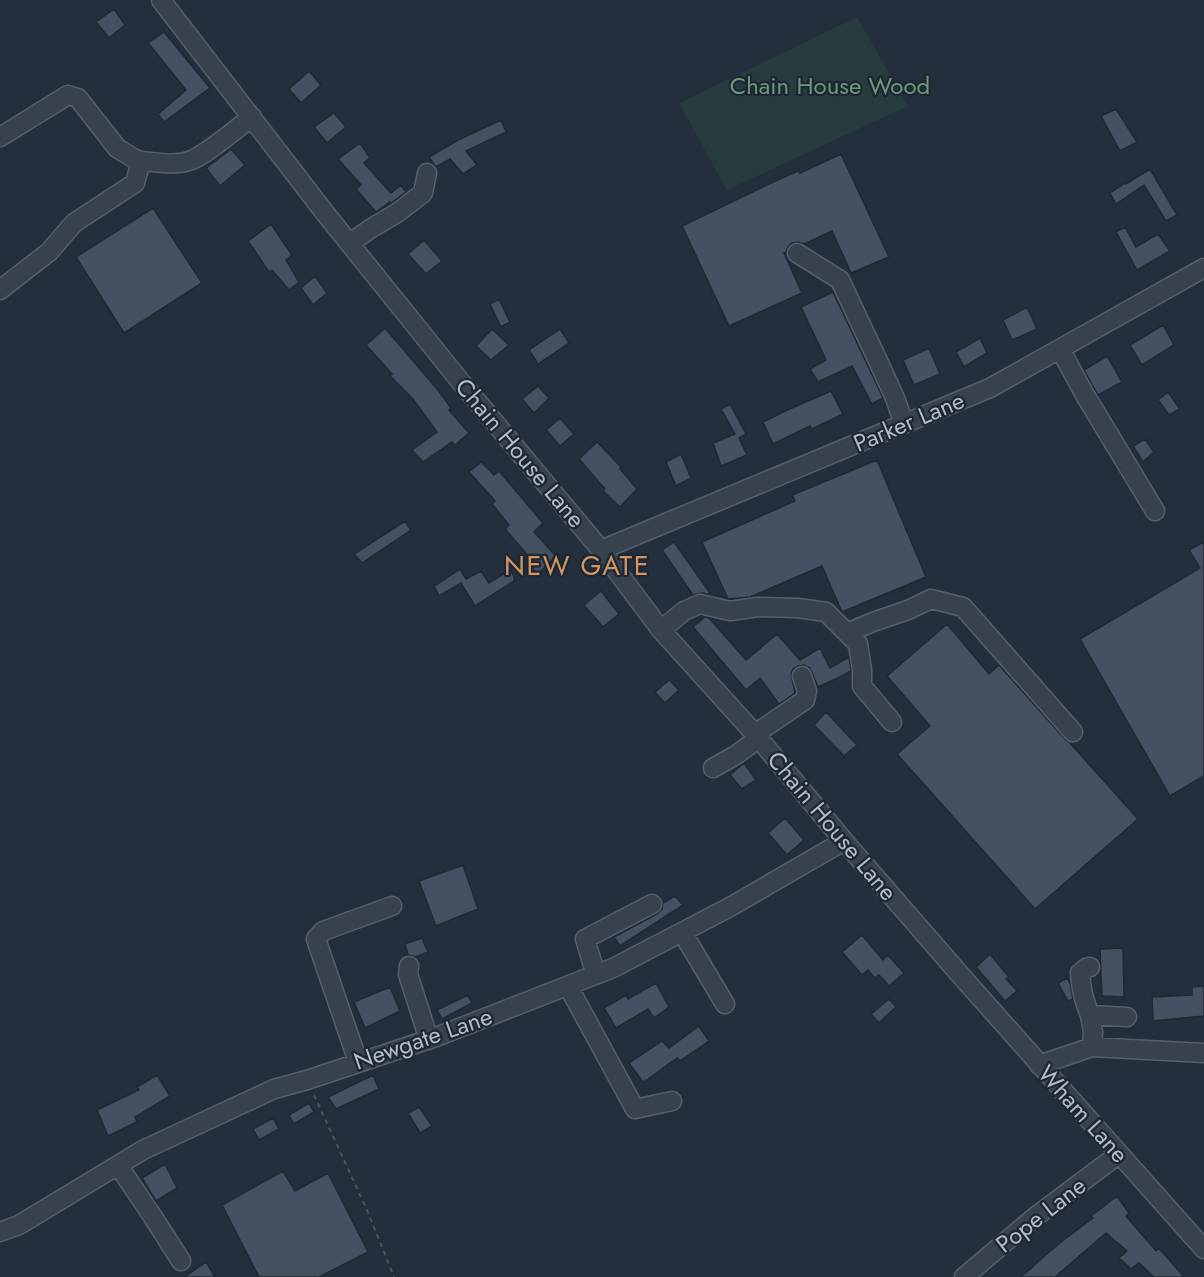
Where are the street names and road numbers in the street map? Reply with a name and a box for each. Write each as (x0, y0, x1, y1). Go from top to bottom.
street label: Chain House Lane (447, 370, 594, 535)
street label: Parker Lane (848, 382, 970, 461)
street label: Chain House Lane (759, 743, 906, 908)
street label: Newgate Lane (349, 998, 497, 1079)
street label: Wham Lane (1030, 1057, 1137, 1170)
street label: Pope Lane (988, 1168, 1093, 1261)

